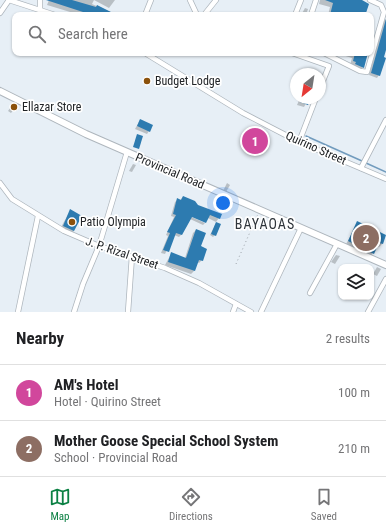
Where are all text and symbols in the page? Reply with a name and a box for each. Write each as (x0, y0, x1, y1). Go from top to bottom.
search box (12, 12, 374, 56)
icon: search (26, 23, 48, 45)
text: Search here (58, 25, 128, 43)
north arrow (290, 68, 326, 104)
place label: Budget Lodge (155, 74, 221, 88)
marker: Budget Lodge (142, 76, 152, 86)
place label: Ellazar Store (22, 100, 82, 114)
marker: Ellazar Store (9, 102, 19, 112)
pin: 1 (242, 126, 268, 156)
street label: Quirino Street (284, 128, 349, 168)
street label: Provincial Road (133, 150, 207, 192)
your location (213, 193, 233, 213)
place label: Patio Olympia (80, 215, 146, 229)
district label: BAYAOAS (235, 216, 295, 232)
marker: Patio Olympia (67, 217, 77, 227)
pin: 2 (353, 223, 379, 253)
street label: J. P. Rizal Street (84, 234, 161, 272)
map controls (338, 264, 374, 300)
button: layers (338, 264, 374, 300)
text: Nearby (16, 328, 64, 348)
text: 2 results (326, 331, 370, 346)
text: AM's Hotel (54, 376, 119, 394)
text: 1 (26, 385, 32, 400)
text: 100 m (338, 385, 370, 400)
text: Hotel · Quirino Street (54, 394, 161, 409)
text: Mother Goose Special School System (54, 432, 278, 450)
text: 2 (26, 441, 32, 456)
text: 210 m (338, 441, 370, 456)
text: School · Provincial Road (54, 450, 178, 465)
tab: Map (49, 486, 71, 523)
tab: Directions (169, 486, 213, 523)
tab: Saved (311, 486, 337, 523)

